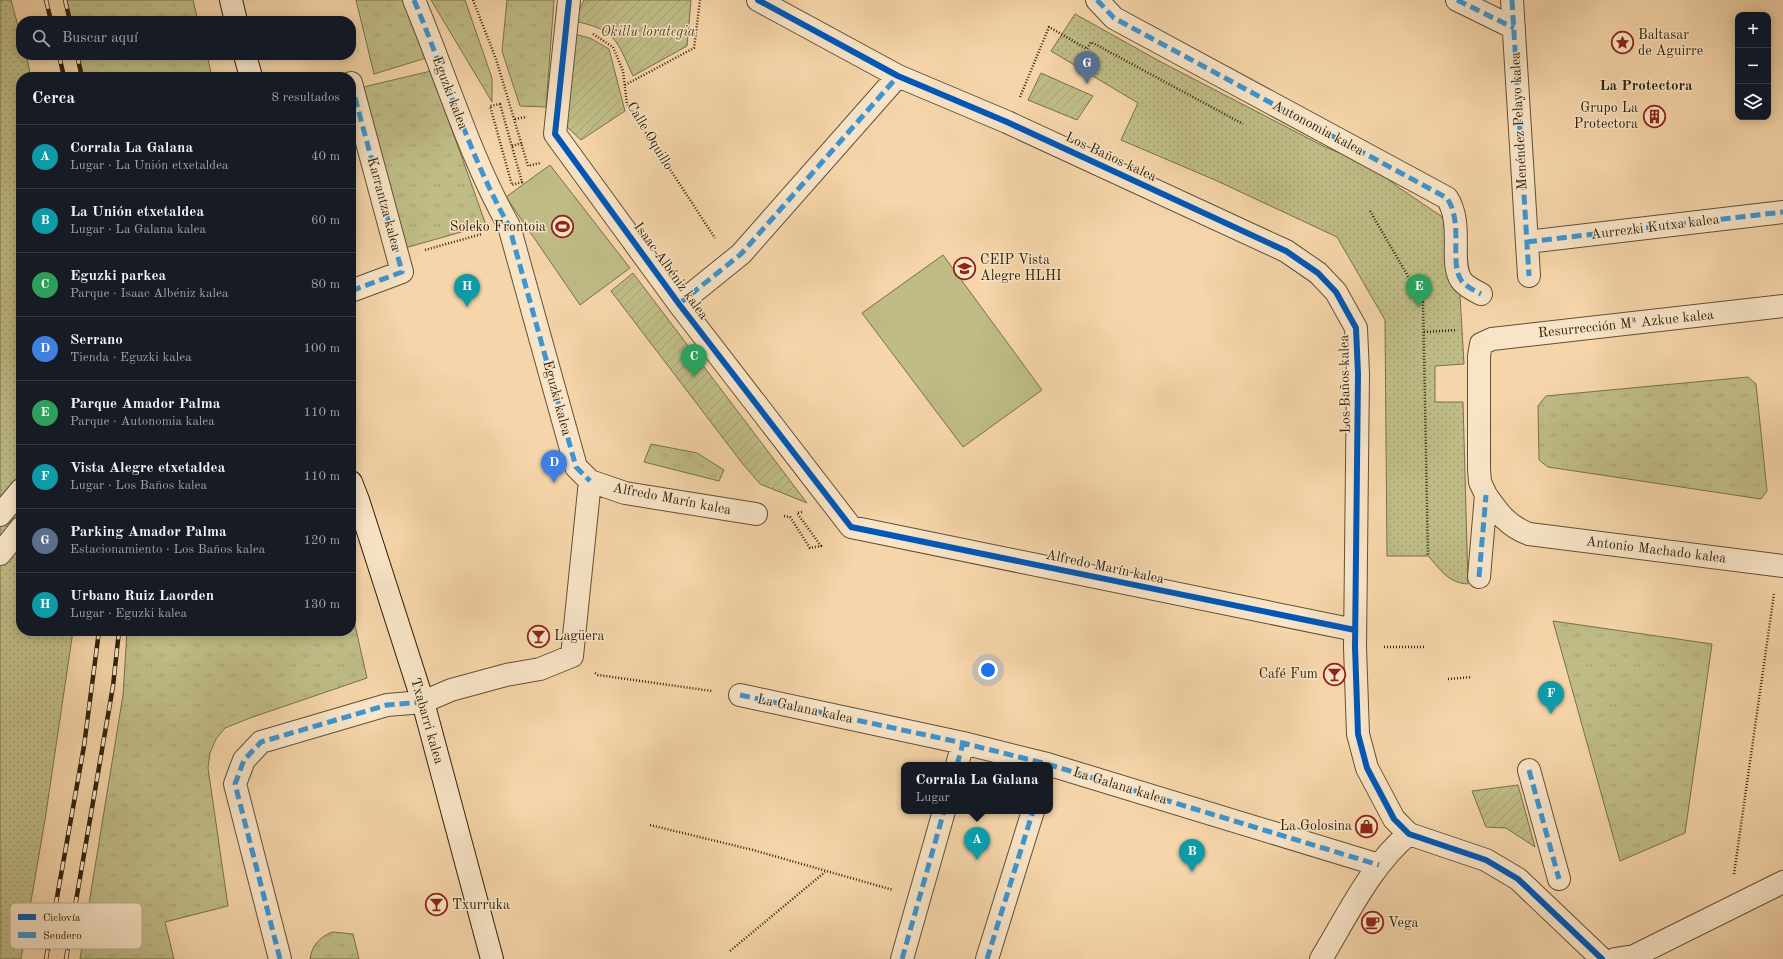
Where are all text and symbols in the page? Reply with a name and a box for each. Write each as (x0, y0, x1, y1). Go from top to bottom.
map controls (1735, 12, 1771, 120)
button: + (1735, 12, 1771, 48)
search box (16, 16, 356, 60)
park label: Okillu lorategia (601, 25, 696, 40)
icon: search (30, 27, 52, 49)
place label: Baltasar de Aguirre (1638, 28, 1703, 58)
place icon: Baltasar de Aguirre (1609, 30, 1635, 56)
text: Buscar aquí (62, 31, 138, 46)
button: − (1735, 48, 1771, 84)
pin: G (1074, 51, 1100, 84)
street label: Menéndez Pelayo kalea (1508, 52, 1530, 190)
street label: Eguzki kalea (430, 54, 470, 132)
district label: La Protectora (1599, 79, 1693, 94)
button: layers (1735, 84, 1771, 120)
text: Cerca (32, 90, 75, 107)
text: 8 resultados (272, 91, 340, 104)
street label: Autonomia kalea (1270, 98, 1366, 158)
street label: Calle Oquillo (624, 99, 676, 173)
place label: Grupo La Protectora (1574, 101, 1638, 131)
building icon: Grupo La Protectora (1641, 103, 1667, 129)
street label: Los Baños kalea (1063, 130, 1159, 184)
text: Corrala La Galana (70, 141, 193, 156)
text: A (40, 150, 50, 163)
text: 40 m (311, 150, 340, 163)
street label: Karrantza kalea (365, 155, 403, 253)
text: Lugar · La Unión etxetaldea (70, 159, 229, 172)
text: La Unión etxetaldea (70, 205, 204, 220)
street label: Aurrezki Kutxa kalea (1590, 212, 1720, 242)
text: B (40, 214, 50, 227)
text: 60 m (311, 214, 340, 227)
sports icon: Soleko Frontoia (549, 214, 575, 240)
place label: Soleko Frontoia (450, 220, 546, 234)
street label: Isaac Albéniz kalea (631, 220, 711, 322)
text: Lugar · La Galana kalea (70, 223, 206, 236)
place label: CEIP Vista Alegre HLHI (980, 253, 1062, 283)
school or university icon: CEIP Vista Alegre HLHI (952, 255, 978, 281)
text: Eguzki parkea (70, 269, 166, 284)
pin: H (454, 274, 480, 307)
pin: E (1406, 274, 1432, 307)
text: C (41, 278, 49, 291)
text: 80 m (311, 278, 340, 291)
text: Parque · Isaac Albéniz kalea (70, 287, 228, 300)
street label: Resurrección Mª Azkue kalea (1537, 308, 1715, 340)
text: Serrano (70, 333, 123, 348)
street label: Los Baños kalea (1337, 334, 1353, 433)
text: D (40, 342, 50, 355)
text: 100 m (303, 342, 340, 355)
pin: C (681, 344, 707, 377)
text: Tienda · Eguzki kalea (70, 351, 192, 364)
street label: Eguzki kalea (540, 359, 574, 437)
text: Parque Amador Palma (70, 397, 220, 412)
text: E (41, 406, 49, 419)
text: 110 m (303, 406, 340, 419)
text: Parque · Autonomia kalea (70, 415, 215, 428)
pin: D (541, 450, 567, 483)
text: Vista Alegre etxetaldea (70, 461, 225, 476)
text: F (41, 470, 49, 483)
text: 110 m (303, 470, 340, 483)
text: Lugar · Los Baños kalea (70, 479, 207, 492)
street label: Alfredo Marín kalea (612, 481, 733, 517)
text: Parking Amador Palma (70, 525, 227, 540)
text: G (40, 534, 50, 547)
text: 120 m (303, 534, 340, 547)
street label: Antonio Machado kalea (1585, 534, 1727, 566)
text: Estacionamiento · Los Baños kalea (70, 543, 265, 556)
street label: Alfredo Marín kalea (1045, 548, 1165, 586)
text: Urbano Ruiz Laorden (70, 589, 214, 604)
text: H (40, 598, 50, 611)
text: 130 m (303, 598, 340, 611)
text: Lugar · Eguzki kalea (70, 607, 187, 620)
bar icon: Lagüera (525, 623, 551, 649)
place label: Lagüera (554, 629, 605, 643)
your location (978, 660, 998, 680)
bar icon: Café Fum (1321, 661, 1347, 687)
place label: Café Fum (1259, 667, 1318, 681)
street label: Txabarri kalea (408, 676, 446, 766)
pin: F (1538, 681, 1564, 714)
street label: La Galana kalea (756, 692, 854, 726)
popup (901, 762, 1053, 814)
street label: La Galana kalea (1071, 765, 1169, 807)
text: Corrala La Galana (915, 773, 1039, 788)
text: Lugar (915, 791, 950, 804)
shop icon: La Golosina (1354, 813, 1380, 839)
place label: La Golosina (1280, 819, 1352, 833)
pin: A (964, 827, 990, 860)
pin: B (1179, 839, 1205, 872)
bar icon: Txurruka (423, 892, 449, 918)
place label: Txurruka (452, 898, 510, 912)
legend (10, 903, 142, 949)
cafe icon: Vega (1360, 910, 1386, 936)
text: Ciclovía (43, 913, 81, 924)
place label: Vega (1388, 916, 1418, 930)
text: Sendero (43, 931, 82, 942)

